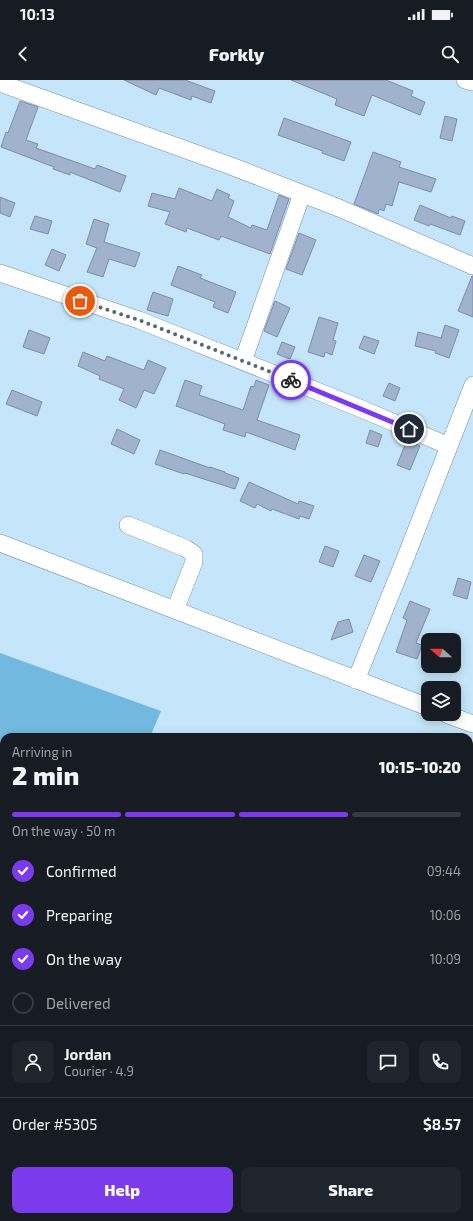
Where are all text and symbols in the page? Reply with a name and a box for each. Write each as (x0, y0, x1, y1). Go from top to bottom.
text: 10:13 (20, 5, 55, 23)
icon: back (12, 43, 34, 65)
text: Forkly (209, 43, 264, 65)
icon: search (439, 43, 461, 65)
pin (63, 284, 97, 318)
icon: bag (69, 290, 91, 312)
courier (271, 360, 311, 400)
icon: bike (280, 369, 302, 391)
pin (392, 412, 426, 446)
icon: home (398, 418, 420, 440)
north arrow (421, 633, 461, 673)
map controls (421, 633, 461, 721)
button: layers (421, 681, 461, 721)
text: Arriving in (12, 744, 72, 760)
text: 10:15–10:20 (379, 758, 461, 776)
text: 2 min (12, 759, 79, 790)
text: On the way · 50 m (12, 823, 115, 839)
icon: check (12, 860, 34, 882)
text: Confirmed (46, 862, 117, 880)
text: 09:44 (427, 863, 461, 879)
icon: check (12, 904, 34, 926)
text: Preparing (46, 906, 112, 924)
text: 10:06 (430, 907, 461, 923)
icon: check (12, 948, 34, 970)
text: On the way (46, 950, 122, 968)
text: 10:09 (430, 951, 461, 967)
text: Delivered (46, 994, 111, 1012)
button: person (12, 1041, 54, 1083)
button: chat (367, 1041, 409, 1083)
button: phone (419, 1041, 461, 1083)
text: Jordan (64, 1045, 111, 1063)
text: Courier · 4.9 (64, 1063, 134, 1079)
text: Order #5305 (12, 1115, 97, 1133)
text: $8.57 (423, 1115, 461, 1133)
button: Help (12, 1167, 233, 1213)
button: Share (241, 1167, 461, 1213)

